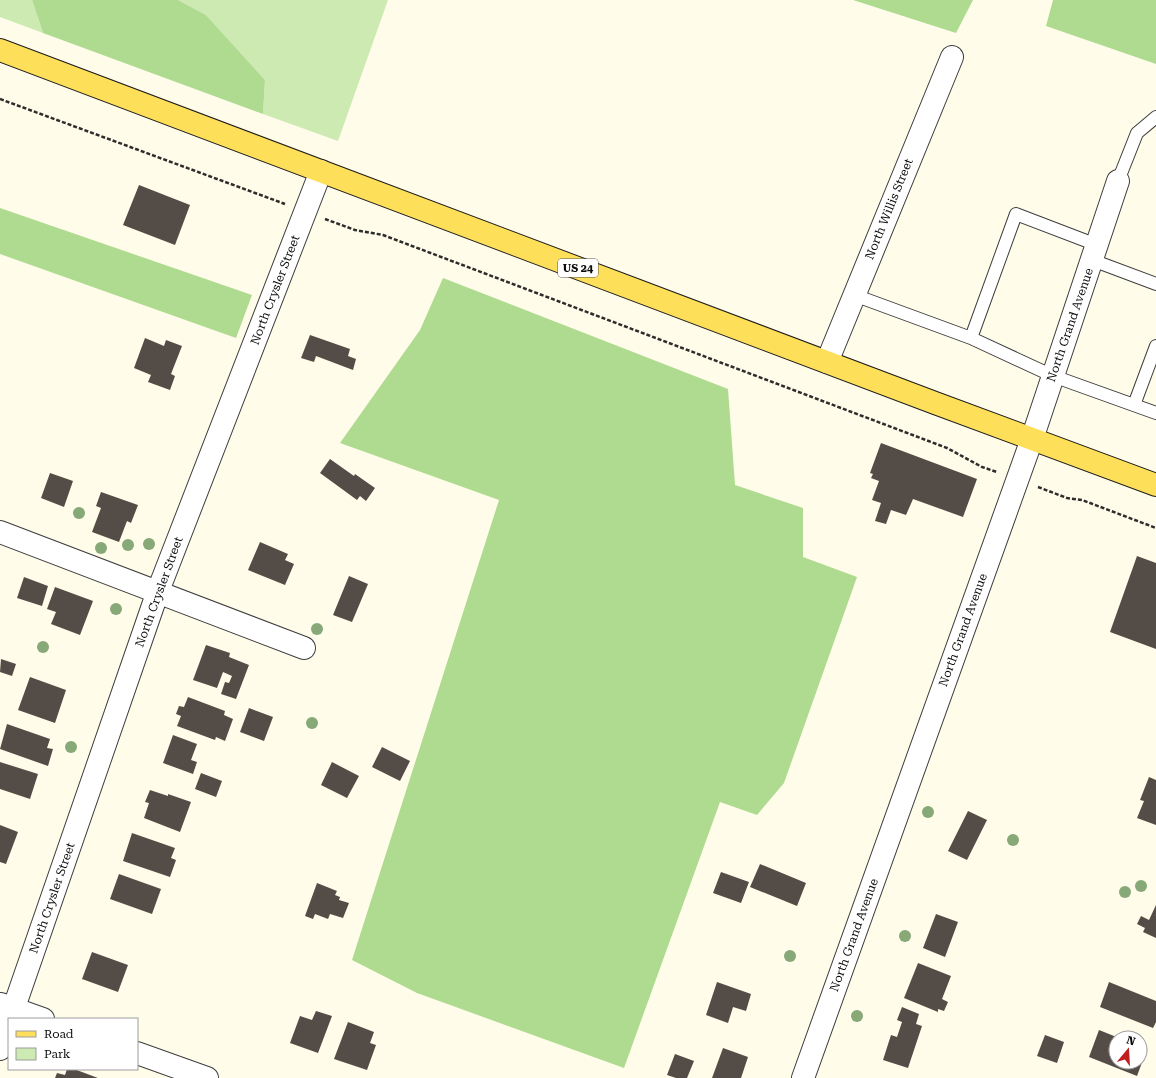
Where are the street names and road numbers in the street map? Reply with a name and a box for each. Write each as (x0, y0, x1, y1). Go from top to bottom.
street label: North Willis Street (862, 156, 916, 262)
street label: North Crysler Street (248, 233, 303, 347)
road number: US 24 (558, 259, 598, 277)
street label: North Grand Avenue (1044, 266, 1096, 384)
street label: North Crysler Street (133, 534, 186, 649)
street label: North Grand Avenue (936, 571, 990, 689)
street label: North Crysler Street (26, 840, 78, 955)
street label: North Grand Avenue (827, 876, 881, 994)

